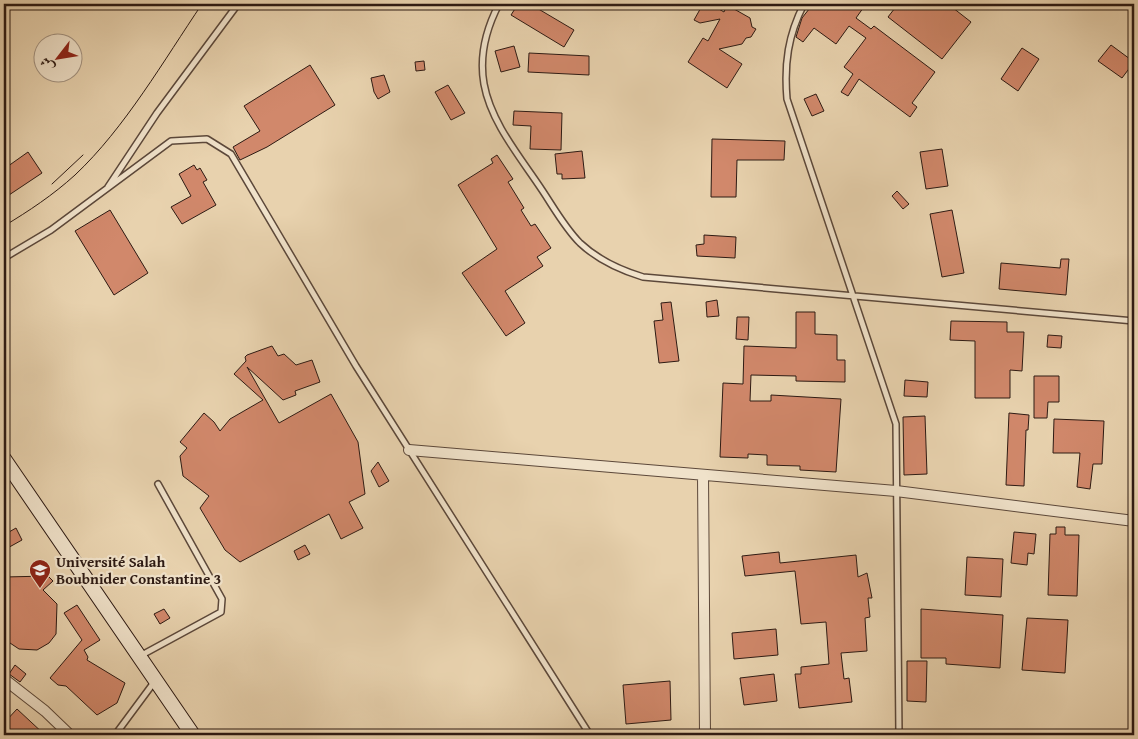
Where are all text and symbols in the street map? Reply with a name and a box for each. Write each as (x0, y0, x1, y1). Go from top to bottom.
north arrow (32, 32, 82, 82)
text: ش (35, 53, 59, 76)
place label: Université Salah Boubnider Constantine 3 (56, 551, 221, 589)
school or university icon: Université Salah Boubnider Constantine 3 (28, 558, 52, 589)

